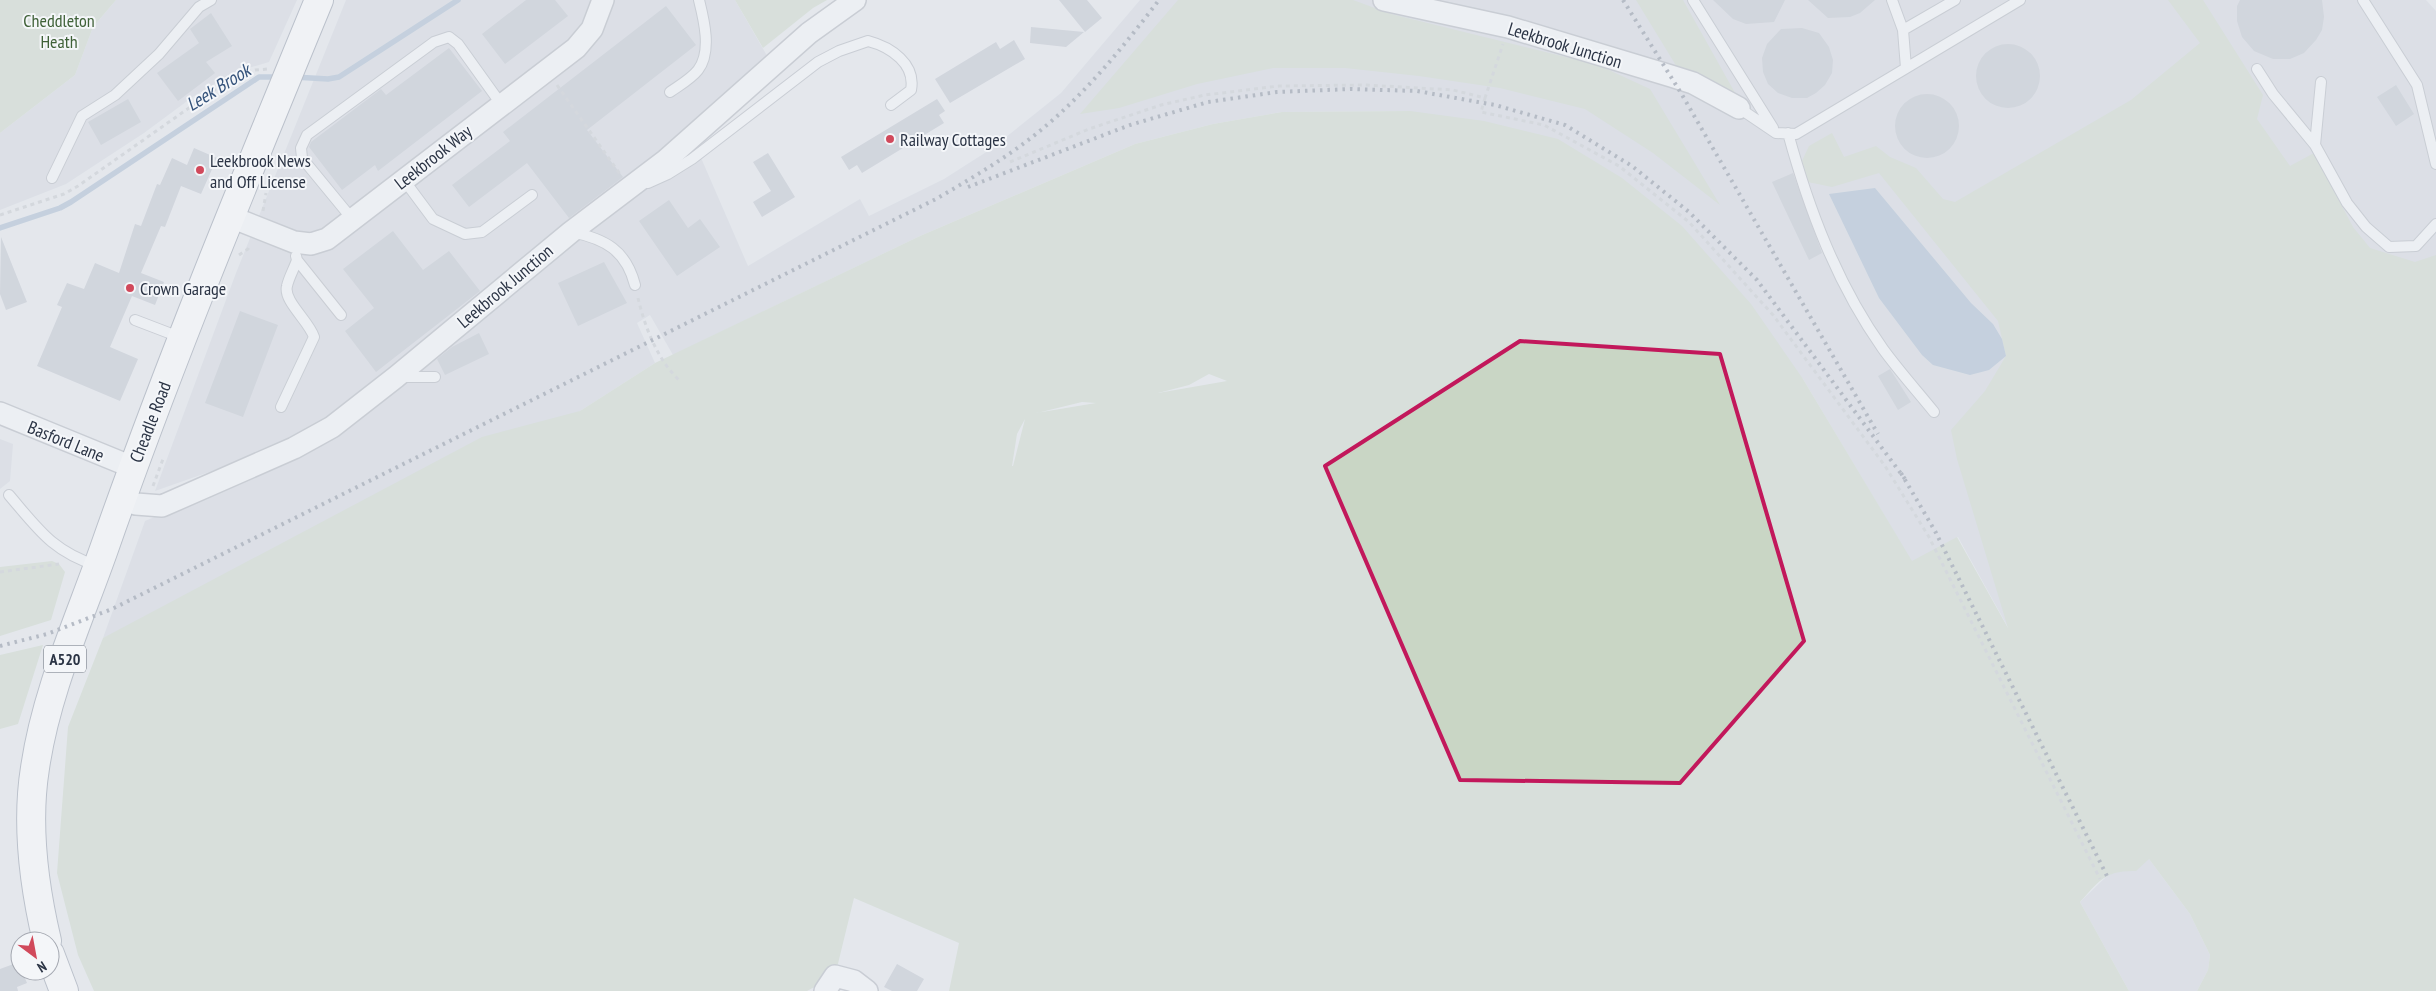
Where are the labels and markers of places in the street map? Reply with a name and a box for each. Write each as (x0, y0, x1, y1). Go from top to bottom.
place label: Railway Cottages (900, 128, 1006, 151)
marker: Railway Cottages (884, 133, 896, 145)
place label: Leekbrook News and Off License (210, 149, 311, 193)
marker: Leekbrook News and Off License (194, 164, 206, 176)
place label: Crown Garage (140, 277, 226, 300)
marker: Crown Garage (124, 282, 136, 294)

